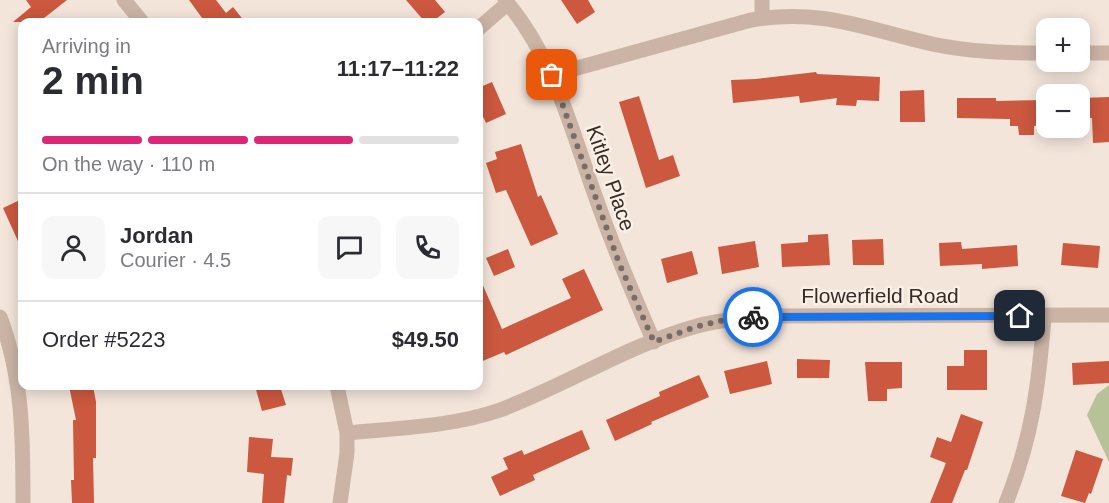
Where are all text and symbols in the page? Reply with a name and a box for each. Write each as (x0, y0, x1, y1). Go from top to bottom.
map controls (1036, 18, 1090, 138)
button: + (1036, 18, 1090, 72)
text: Arriving in (42, 35, 131, 57)
pin (526, 49, 577, 100)
text: 11:17–11:22 (337, 56, 459, 81)
icon: bag (535, 58, 568, 91)
text: 2 min (42, 59, 144, 102)
button: − (1036, 84, 1090, 138)
street label: Kitley Place (582, 122, 640, 234)
text: On the way · 110 m (42, 153, 215, 175)
button: person (42, 216, 105, 279)
button: chat (318, 216, 381, 279)
button: phone (396, 216, 459, 279)
text: Jordan (120, 223, 193, 248)
text: Courier · 4.5 (120, 249, 231, 271)
street label: Flowerfield Road (801, 284, 959, 307)
courier (723, 287, 783, 347)
pin (994, 290, 1045, 341)
icon: home (1003, 299, 1036, 332)
icon: bike (737, 301, 770, 334)
text: Order #5223 (42, 327, 166, 352)
text: $49.50 (392, 327, 459, 352)

